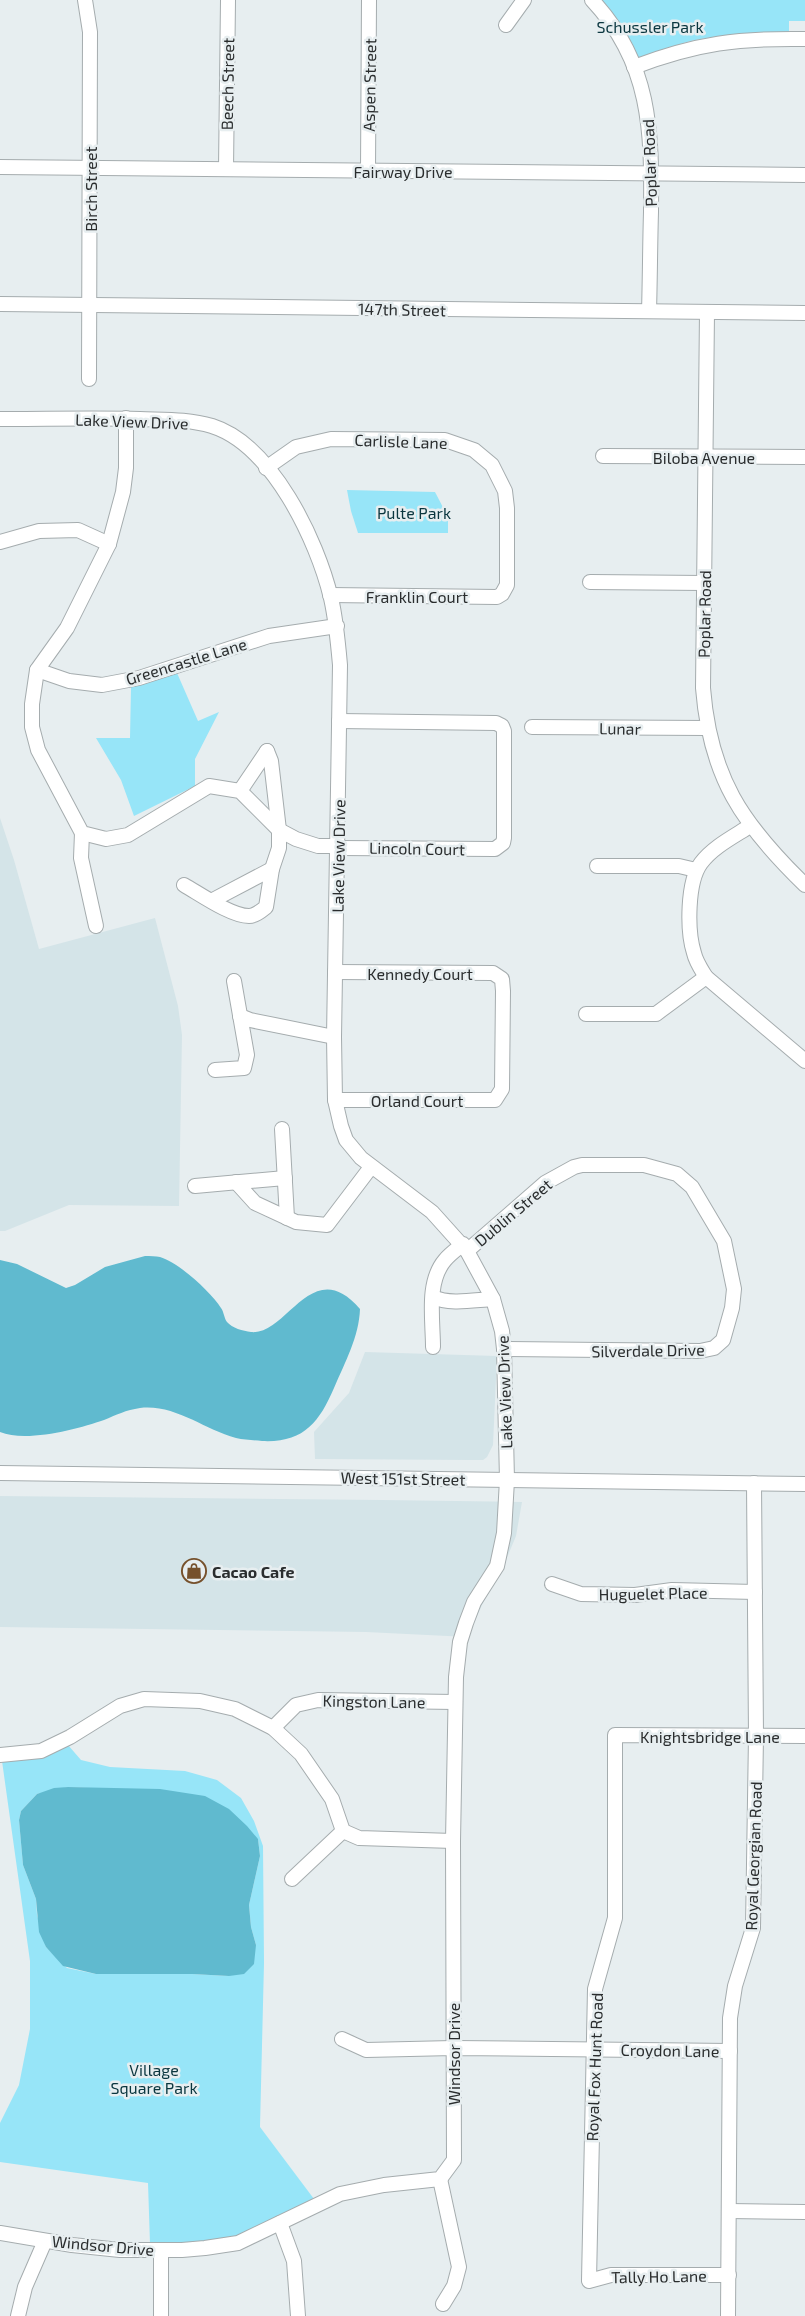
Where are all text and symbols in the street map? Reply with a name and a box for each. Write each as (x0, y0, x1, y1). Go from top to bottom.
park label: Schussler Park (596, 17, 704, 36)
street label: Beech Street (217, 38, 237, 130)
street label: Aspen Street (359, 38, 379, 132)
street label: Poplar Road (638, 119, 660, 207)
street label: Birch Street (81, 146, 100, 232)
street label: Fairway Drive (353, 162, 453, 181)
street label: 147th Street (358, 299, 446, 319)
street label: Lake View Drive (75, 410, 189, 432)
street label: Carlisle Lane (354, 430, 448, 452)
street label: Biloba Avenue (653, 448, 755, 467)
park label: Pulte Park (377, 503, 451, 522)
street label: Poplar Road (694, 570, 714, 658)
street label: Franklin Court (366, 587, 468, 606)
street label: Greencastle Lane (123, 634, 249, 688)
street label: Lunar (599, 718, 642, 738)
street label: Lake View Drive (328, 799, 348, 913)
street label: Lincoln Court (369, 838, 465, 858)
street label: Kennedy Court (367, 964, 473, 983)
street label: Orland Court (371, 1091, 463, 1110)
street label: Dublin Street (471, 1174, 555, 1250)
street label: Lake View Drive (493, 1335, 515, 1449)
street label: Silverdale Drive (591, 1340, 705, 1360)
street label: West 151st Street (340, 1467, 466, 1489)
shop icon: Cacao Cafe (181, 1558, 207, 1584)
place label: Cacao Cafe (212, 1562, 295, 1581)
street label: Huguelet Place (598, 1583, 708, 1603)
street label: Kingston Lane (322, 1691, 426, 1711)
street label: Knightsbridge Lane (640, 1727, 780, 1746)
street label: Royal Georgian Road (741, 1781, 765, 1931)
street label: Royal Fox Hunt Road (582, 1992, 606, 2142)
street label: Windsor Drive (444, 2003, 463, 2105)
street label: Croydon Lane (620, 2040, 720, 2060)
park label: Village Square Park (110, 2060, 198, 2097)
street label: Windsor Drive (51, 2231, 155, 2259)
street label: Tally Ho Lane (611, 2266, 707, 2286)

